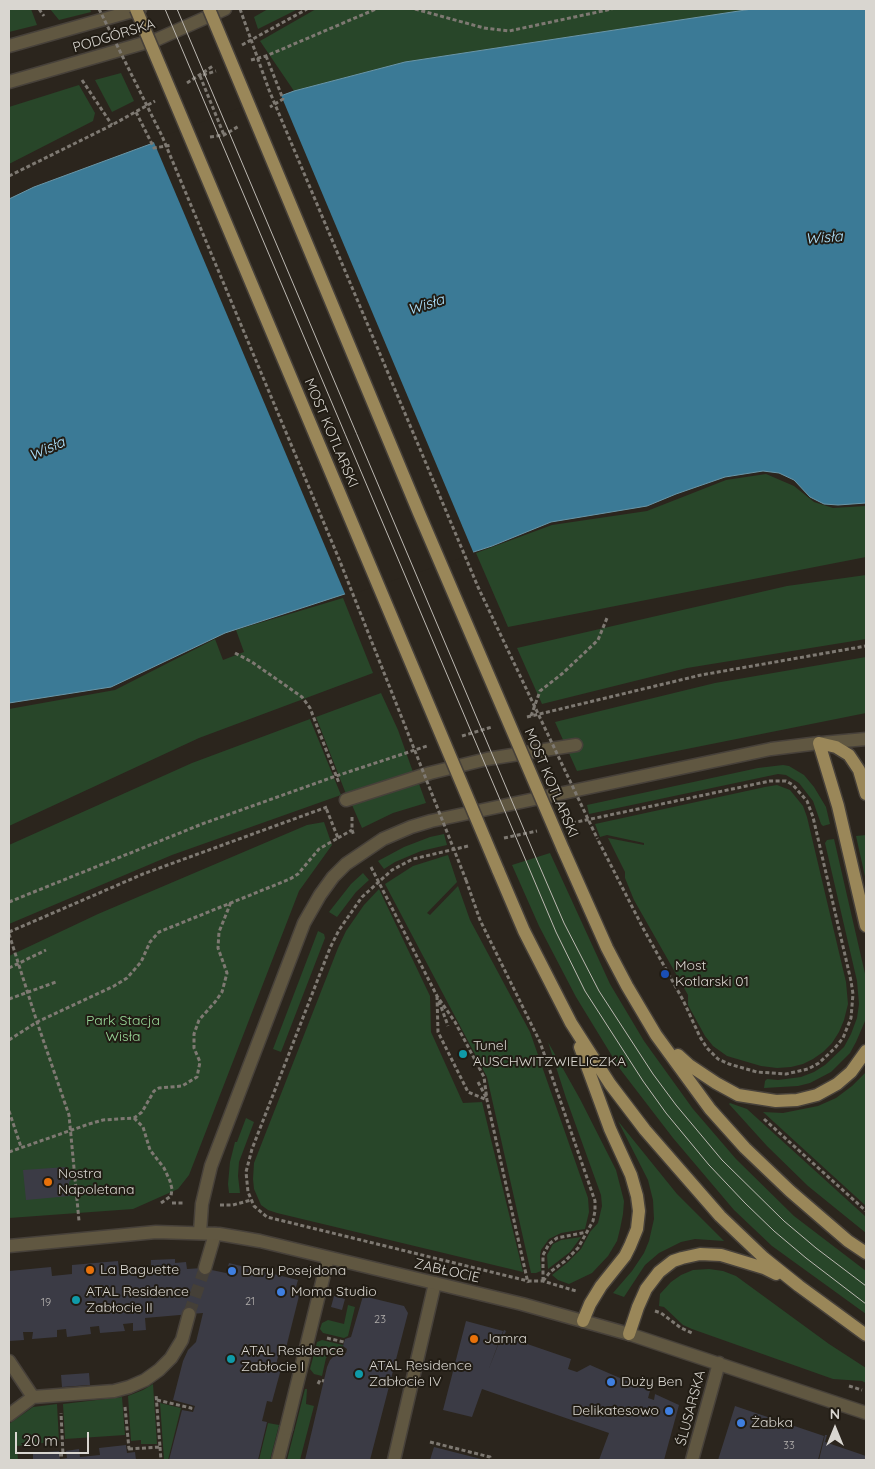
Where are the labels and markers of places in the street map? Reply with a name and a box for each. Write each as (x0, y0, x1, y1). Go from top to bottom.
place label: Most Kotlarski 01 (675, 958, 749, 990)
marker: Most Kotlarski 01 (659, 968, 671, 980)
place label: Tunel AUSCHWITZWIELICZKA (473, 1038, 626, 1070)
marker: Tunel AUSCHWITZWIELICZKA (457, 1048, 469, 1060)
place label: Nostra Napoletana (58, 1166, 134, 1198)
marker: Nostra Napoletana (42, 1176, 54, 1188)
place label: La Baguette (100, 1262, 179, 1278)
place label: Dary Posejdona (242, 1263, 346, 1279)
marker: La Baguette (84, 1264, 96, 1276)
marker: Dary Posejdona (226, 1265, 238, 1277)
place label: ATAL Residence Zabłocie II (86, 1284, 189, 1316)
place label: Moma Studio (291, 1284, 377, 1300)
marker: Moma Studio (275, 1286, 287, 1298)
marker: ATAL Residence Zabłocie II (70, 1294, 82, 1306)
place label: Jamra (484, 1331, 527, 1347)
marker: Jamra (468, 1333, 480, 1345)
place label: ATAL Residence Zabłocie I (241, 1343, 344, 1375)
marker: ATAL Residence Zabłocie I (225, 1353, 237, 1365)
place label: ATAL Residence Zabłocie IV (369, 1358, 472, 1390)
marker: ATAL Residence Zabłocie IV (353, 1368, 365, 1380)
place label: Duży Ben (621, 1374, 683, 1390)
marker: Duży Ben (605, 1376, 617, 1388)
place label: Delikatesowo (572, 1403, 659, 1419)
marker: Delikatesowo (663, 1405, 675, 1417)
place label: Żabka (751, 1415, 793, 1431)
marker: Żabka (735, 1417, 747, 1429)

